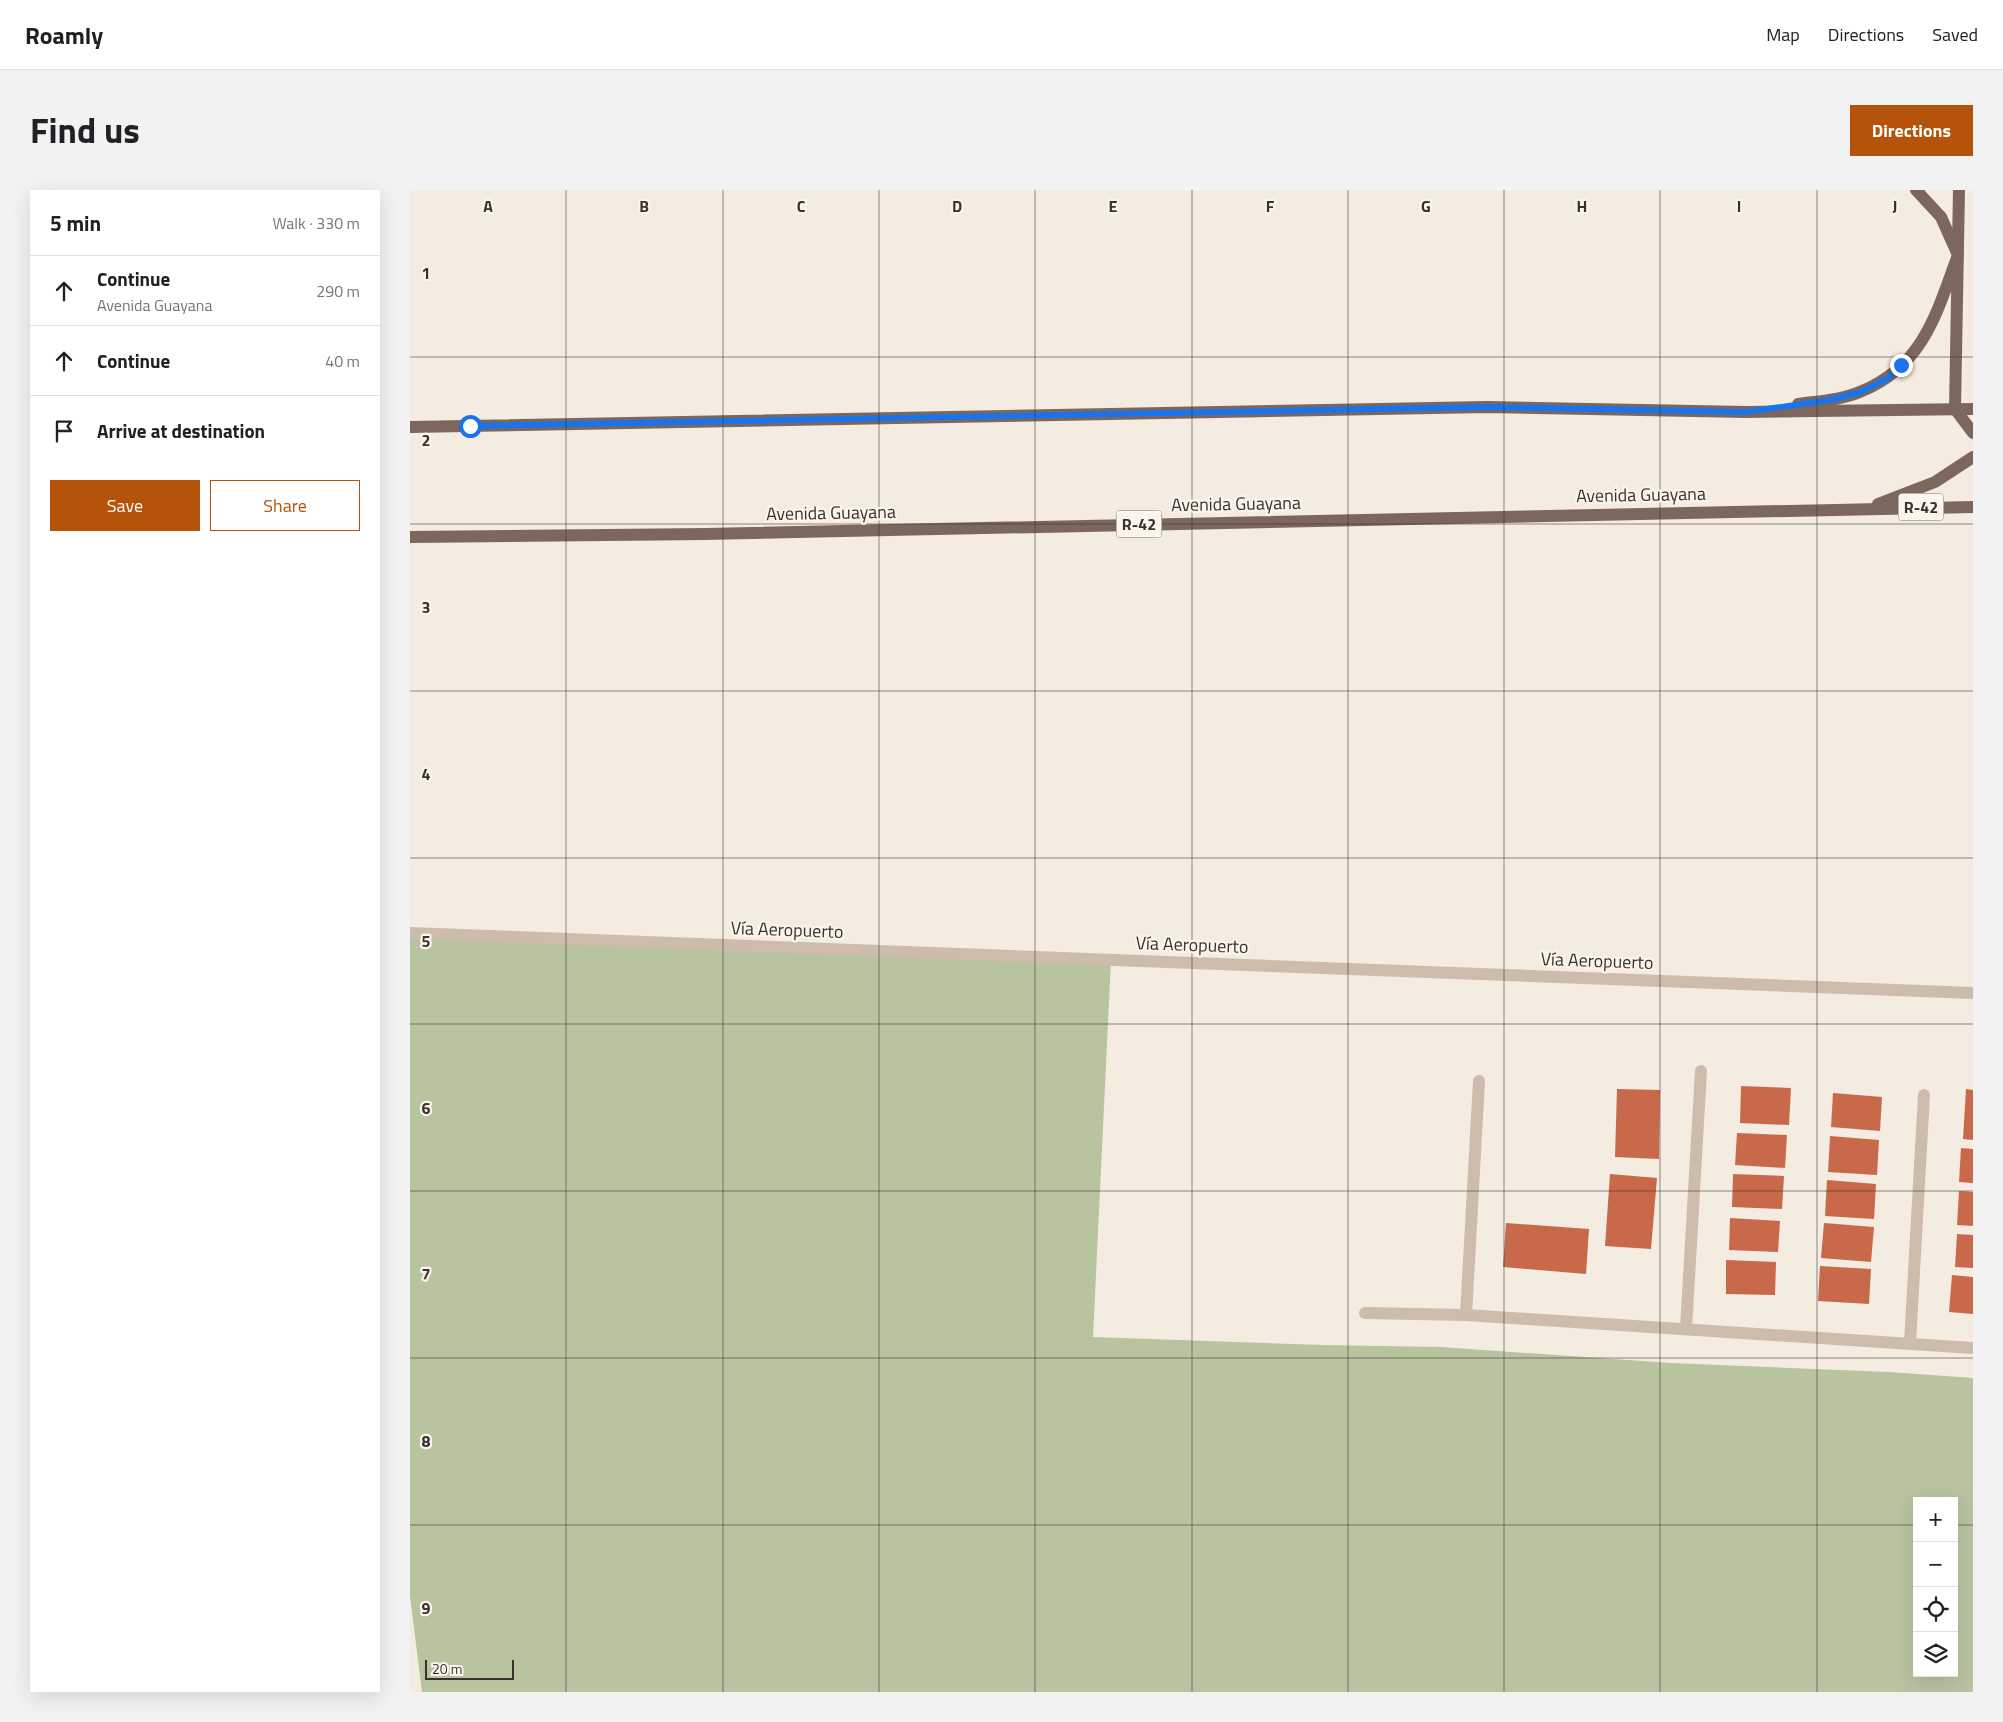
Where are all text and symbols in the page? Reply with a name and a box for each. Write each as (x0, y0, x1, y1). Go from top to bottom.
text: Roamly (25, 17, 103, 53)
text: Map (1766, 21, 1800, 48)
text: Directions (1828, 21, 1904, 48)
text: Saved (1932, 21, 1978, 48)
text: Find us (30, 103, 140, 157)
button: Directions (1850, 105, 1973, 156)
text: A (483, 194, 493, 218)
text: B (639, 194, 649, 218)
text: C (797, 194, 806, 218)
text: D (952, 194, 962, 218)
text: E (1109, 194, 1118, 218)
text: F (1266, 194, 1275, 218)
text: G (1421, 194, 1431, 218)
text: H (1577, 194, 1587, 218)
text: I (1737, 194, 1741, 218)
text: J (1893, 194, 1897, 218)
text: 5 min (50, 207, 101, 239)
text: Walk · 330 m (272, 211, 360, 235)
text: 1 (422, 261, 430, 285)
text: Continue (97, 264, 170, 293)
icon: ahead (50, 277, 78, 305)
text: 290 m (316, 279, 360, 303)
text: Avenida Guayana (97, 293, 212, 317)
text: Continue (97, 346, 170, 375)
icon: ahead (50, 347, 78, 375)
text: 40 m (325, 349, 360, 373)
route end (1890, 354, 1913, 377)
route start (459, 415, 482, 438)
text: Arrive at destination (97, 416, 265, 445)
icon: arrive (50, 417, 78, 445)
text: 2 (422, 428, 430, 452)
button: Save (50, 480, 200, 531)
button: Share (210, 480, 360, 531)
street label: Avenida Guayana (1576, 480, 1706, 509)
street label: Avenida Guayana (1171, 489, 1301, 518)
road number: R-42 (1898, 494, 1944, 520)
street label: Avenida Guayana (766, 498, 896, 527)
road number: R-42 (1116, 510, 1162, 538)
text: 3 (422, 595, 430, 619)
text: 4 (422, 762, 431, 786)
street label: Vía Aeropuerto (730, 914, 844, 945)
text: 5 (422, 929, 431, 953)
street label: Vía Aeropuerto (1135, 929, 1249, 960)
street label: Vía Aeropuerto (1540, 945, 1654, 976)
text: 6 (422, 1096, 431, 1120)
text: 7 (422, 1262, 430, 1286)
text: 8 (422, 1429, 431, 1453)
map controls (1913, 1497, 1958, 1677)
button: + (1913, 1497, 1958, 1542)
button: − (1913, 1542, 1958, 1587)
button: locate (1913, 1587, 1958, 1632)
text: 9 (422, 1596, 431, 1620)
button: layers (1913, 1632, 1958, 1677)
scale bar (425, 1657, 514, 1680)
text: 20 m (432, 1658, 462, 1679)

